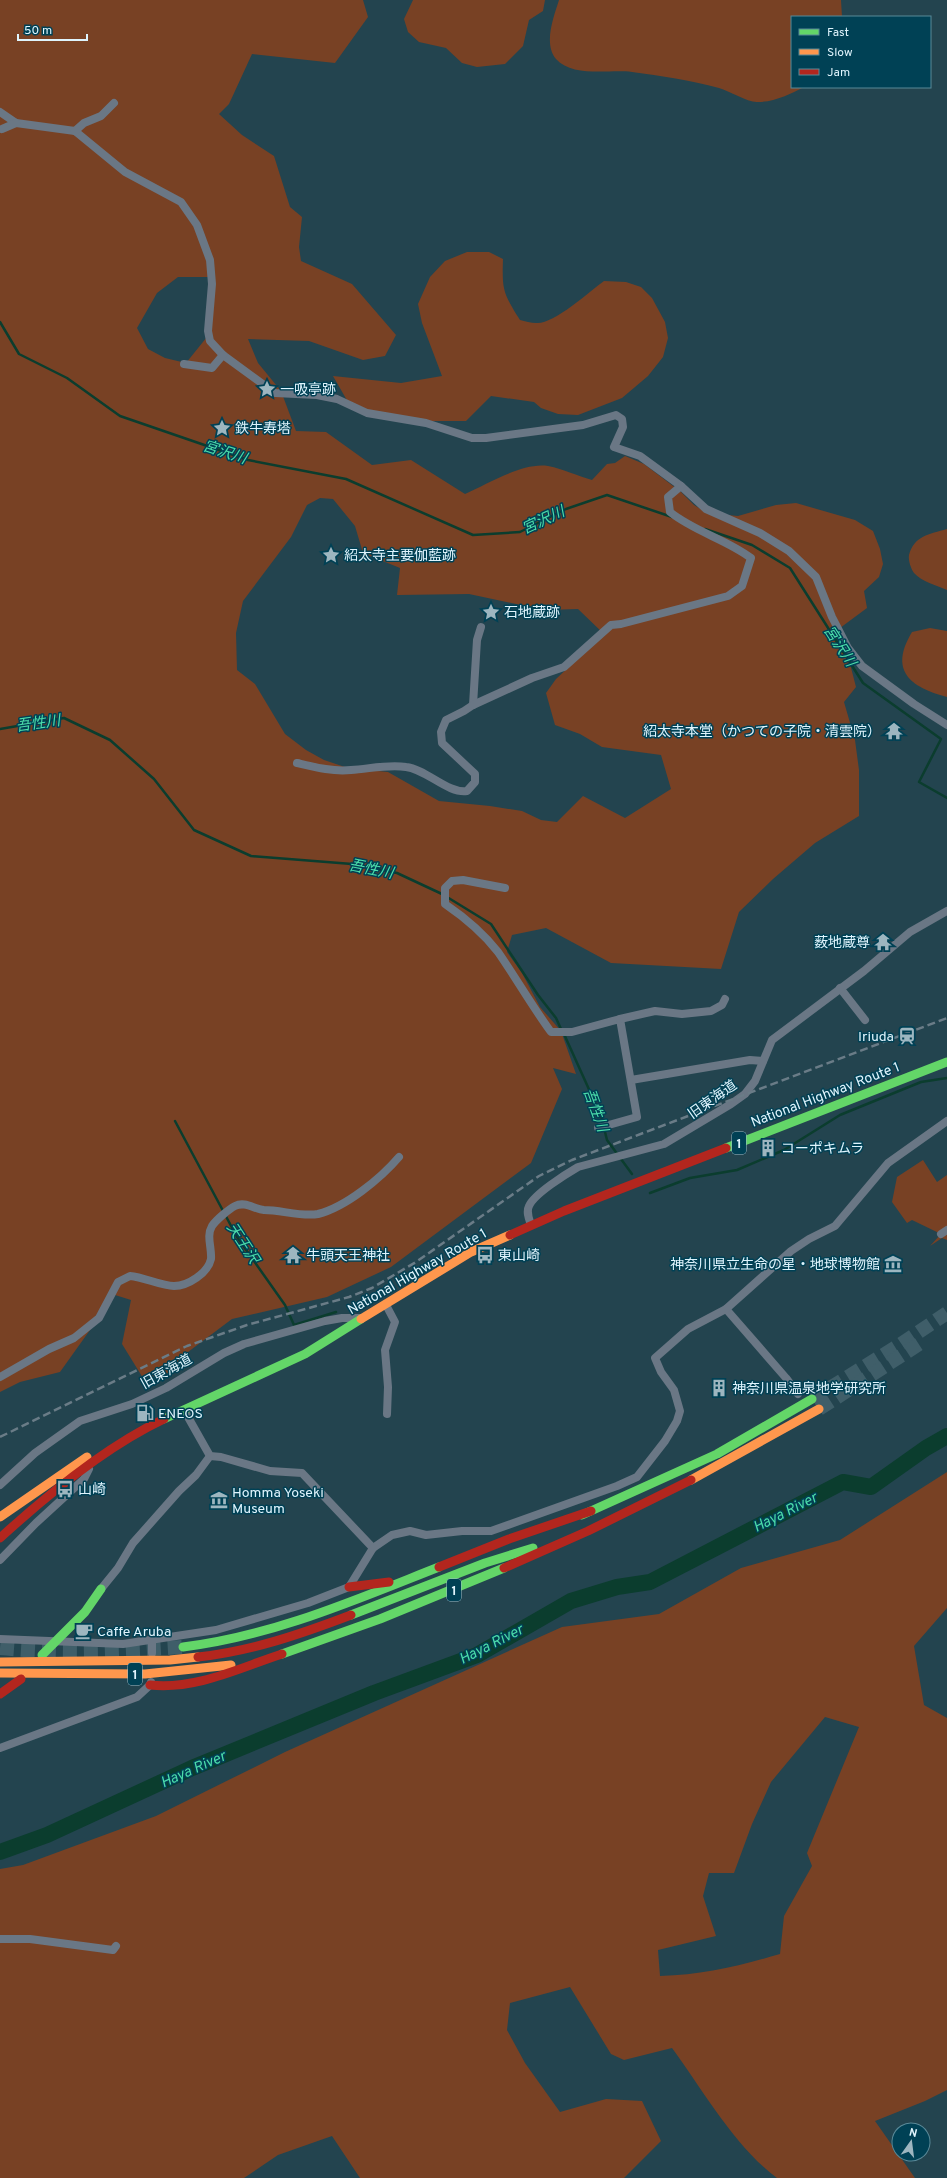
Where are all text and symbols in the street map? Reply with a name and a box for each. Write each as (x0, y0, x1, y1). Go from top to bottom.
scale bar (18, 16, 87, 42)
legend (791, 16, 931, 88)
text: 50 m (24, 23, 52, 39)
text: Fast (827, 25, 849, 41)
text: Slow (827, 45, 853, 61)
text: Jam (827, 65, 850, 81)
place icon: 一吸亭跡 (257, 379, 277, 399)
place label: 一吸亭跡 (280, 382, 336, 399)
place icon: 鉄牛寿塔 (212, 418, 232, 438)
place label: 鉄牛寿塔 (235, 421, 291, 438)
water label: 宮沢川 (200, 437, 251, 470)
water label: 宮沢川 (519, 502, 570, 539)
place icon: 紹太寺主要伽藍跡 (321, 545, 341, 565)
place label: 紹太寺主要伽藍跡 (344, 547, 456, 565)
place icon: 石地蔵跡 (481, 602, 501, 622)
place label: 石地蔵跡 (504, 605, 560, 622)
water label: 宮沢川 (819, 623, 860, 673)
water label: 吾性川 (15, 712, 64, 737)
temple icon: 紹太寺本堂（かつての子院・清雲院） (884, 721, 904, 741)
place label: 紹太寺本堂（かつての子院・清雲院） (643, 724, 881, 741)
water label: 吾性川 (347, 857, 397, 884)
temple icon: 薮地蔵尊 (873, 932, 893, 952)
place label: 薮地蔵尊 (814, 935, 870, 952)
station icon: Iriuda (897, 1026, 917, 1046)
place label: Iriuda (858, 1029, 894, 1046)
street label: National Highway Route 1 (749, 1059, 902, 1132)
street label: 旧東海道 (685, 1077, 741, 1123)
water label: 吾性川 (578, 1086, 612, 1137)
road number: 1 (732, 1132, 746, 1154)
building icon: コーポキムラ (758, 1138, 778, 1158)
place label: コーポキムラ (781, 1141, 864, 1158)
water label: 天王沢 (222, 1220, 263, 1270)
street label: National Highway Route 1 (345, 1225, 490, 1319)
temple icon: 牛頭天王神社 (283, 1245, 303, 1265)
bus stop icon: 東山崎 (475, 1245, 495, 1265)
place label: 牛頭天王神社 (306, 1248, 390, 1265)
place label: 東山崎 (498, 1248, 540, 1265)
museum icon: 神奈川県立生命の星・地球博物館 (883, 1254, 903, 1274)
place label: 神奈川県立生命の星・地球博物館 (670, 1256, 880, 1274)
street label: 旧東海道 (138, 1351, 195, 1393)
building icon: 神奈川県温泉地学研究所 (709, 1378, 729, 1398)
place label: 神奈川県温泉地学研究所 (732, 1380, 886, 1398)
fuel station icon: ENEOS (135, 1403, 155, 1423)
place label: ENEOS (158, 1406, 203, 1423)
bus stop icon: 山崎 (55, 1479, 75, 1499)
place label: 山崎 (78, 1482, 106, 1499)
place label: Homma Yoseki Museum (232, 1485, 324, 1518)
water label: Haya River (750, 1488, 822, 1538)
museum icon: Homma Yoseki Museum (209, 1490, 229, 1510)
road number: 1 (447, 1579, 461, 1601)
water label: Haya River (456, 1620, 528, 1670)
cafe icon: Caffe Aruba (74, 1621, 94, 1641)
place label: Caffe Aruba (97, 1624, 171, 1641)
road number: 1 (128, 1663, 142, 1685)
water label: Haya River (158, 1747, 230, 1793)
north arrow (891, 2122, 931, 2162)
text: N (908, 2126, 919, 2141)

